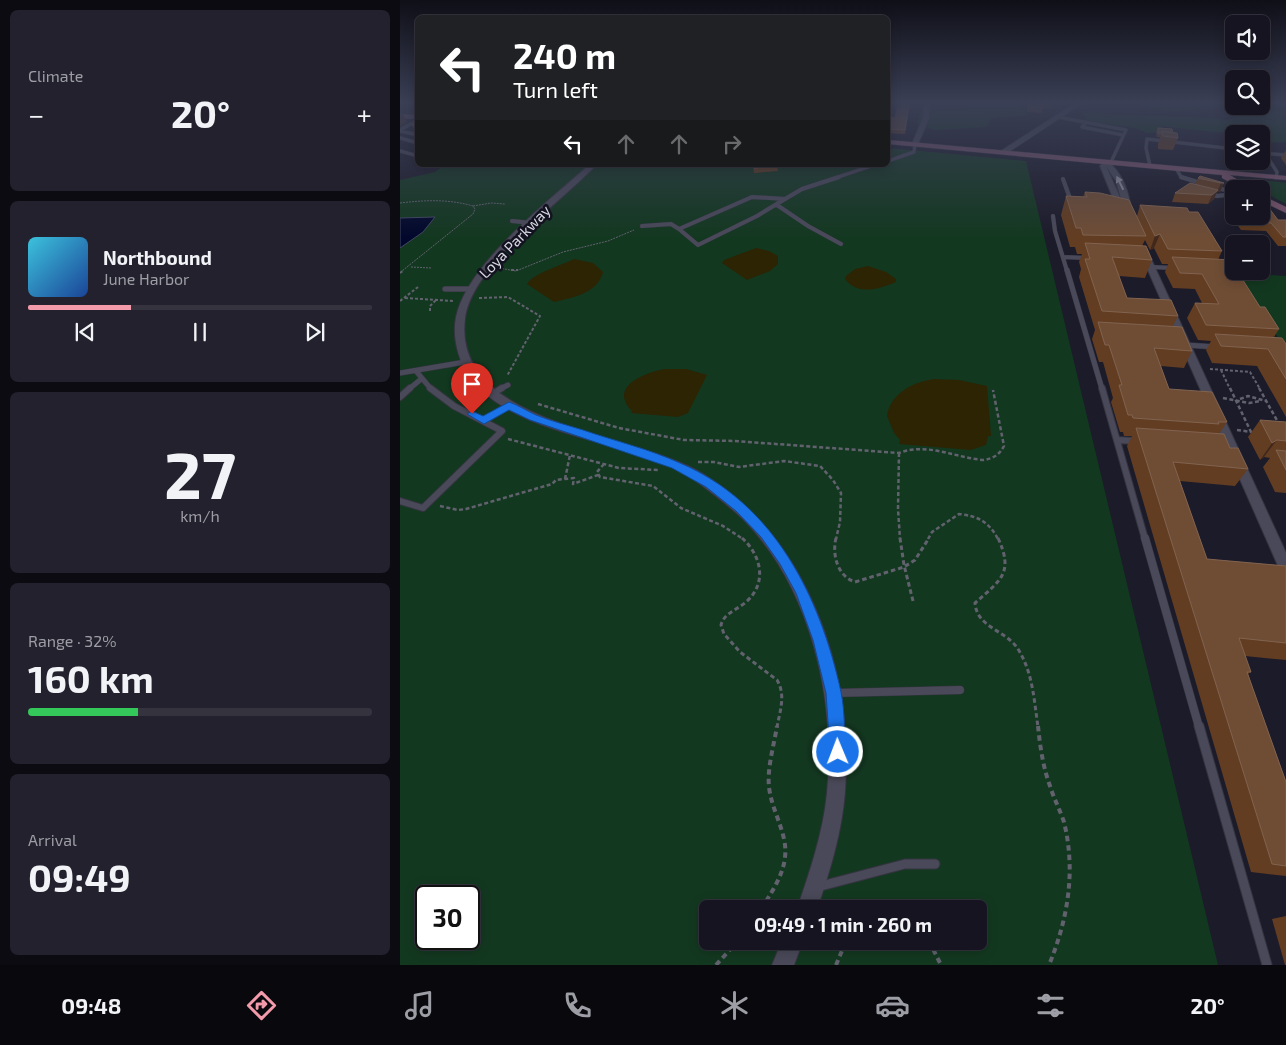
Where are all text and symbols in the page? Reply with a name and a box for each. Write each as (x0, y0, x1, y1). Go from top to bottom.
map controls (1225, 15, 1270, 280)
button: sound (1225, 15, 1270, 60)
text: 240 m (513, 34, 616, 76)
icon: left (430, 35, 495, 100)
text: Climate (28, 66, 83, 85)
button: search (1225, 70, 1270, 115)
text: Turn left (513, 76, 598, 102)
text: 20° (171, 90, 230, 136)
text: − (28, 97, 44, 131)
text: + (357, 97, 372, 131)
button: layers (1225, 125, 1270, 170)
icon: left (559, 130, 587, 158)
icon: ahead (612, 130, 640, 158)
icon: ahead (665, 130, 693, 158)
icon: right (718, 130, 746, 158)
one-way arrow (1116, 176, 1124, 190)
button: + (1225, 180, 1270, 225)
street label: Loya Parkway (475, 201, 554, 282)
button: − (1225, 235, 1270, 280)
text: Northbound (103, 246, 212, 269)
text: June Harbor (103, 269, 190, 288)
icon: previous (71, 318, 99, 346)
icon: pause (186, 318, 214, 346)
icon: next (301, 318, 329, 346)
pin (451, 363, 493, 414)
icon: arrive (458, 370, 486, 398)
text: 27 (164, 434, 236, 512)
text: km/h (180, 506, 220, 525)
text: Range · 32% (28, 631, 117, 650)
text: 160 km (28, 655, 154, 701)
position arrow (811, 725, 863, 777)
text: Arrival (28, 830, 77, 849)
text: 09:49 (28, 854, 131, 900)
speed limit sign: 30 (415, 885, 480, 950)
text: 09:49 · 1 min · 260 m (754, 913, 932, 936)
icon: directions (244, 988, 279, 1023)
icon: music (402, 988, 437, 1023)
icon: phone (560, 988, 595, 1023)
icon: climate (717, 988, 752, 1023)
icon: car (875, 988, 910, 1023)
icon: filters (1033, 988, 1068, 1023)
text: 09:48 (61, 992, 122, 1018)
text: 20° (1190, 992, 1225, 1018)

